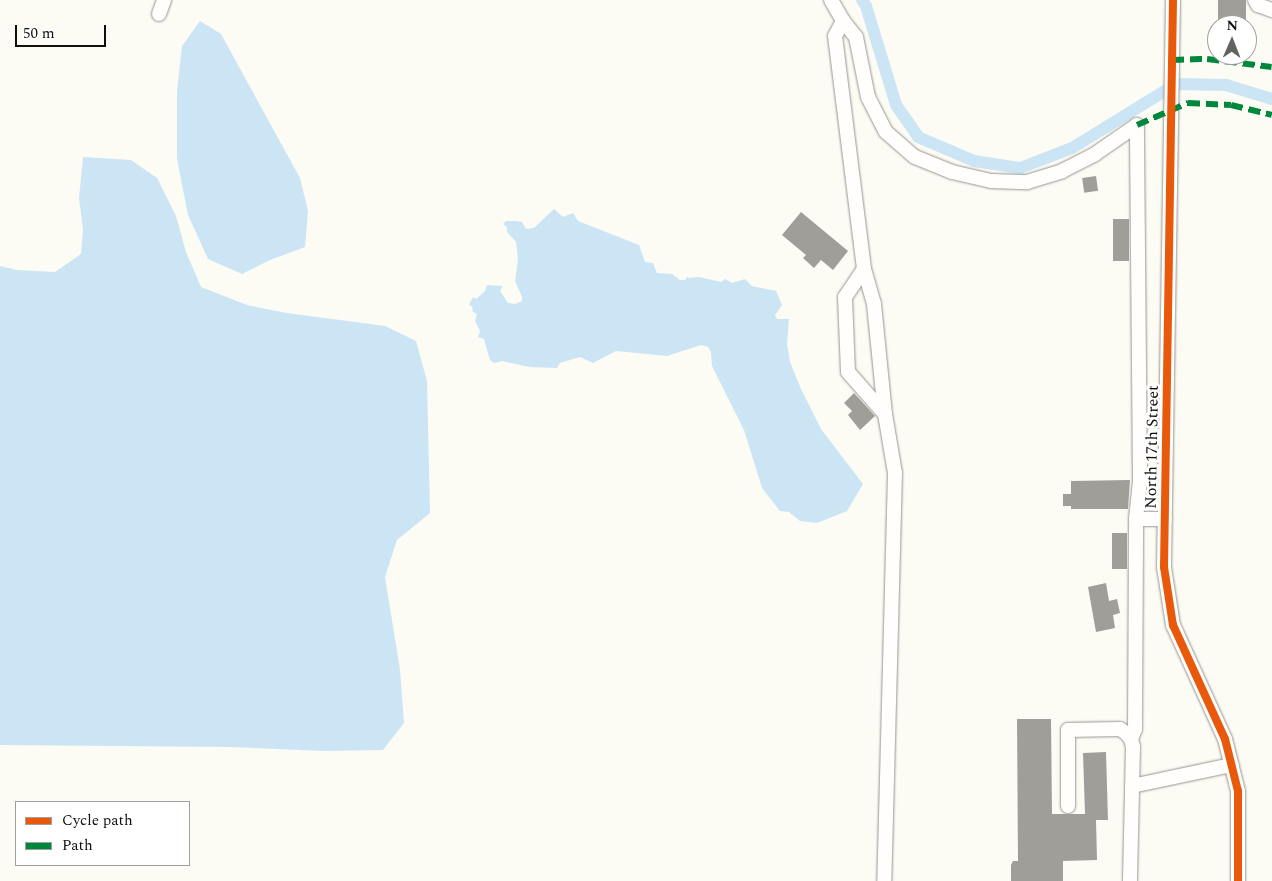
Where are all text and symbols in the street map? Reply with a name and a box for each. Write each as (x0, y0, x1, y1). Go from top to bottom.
scale bar (18, 15, 109, 47)
north arrow (1207, 15, 1257, 65)
text: N (1226, 15, 1238, 36)
text: 50 m (23, 22, 55, 45)
street label: North 17th Street (1141, 385, 1163, 509)
legend (15, 801, 190, 866)
text: Cycle path (62, 809, 133, 832)
text: Path (62, 834, 93, 857)

